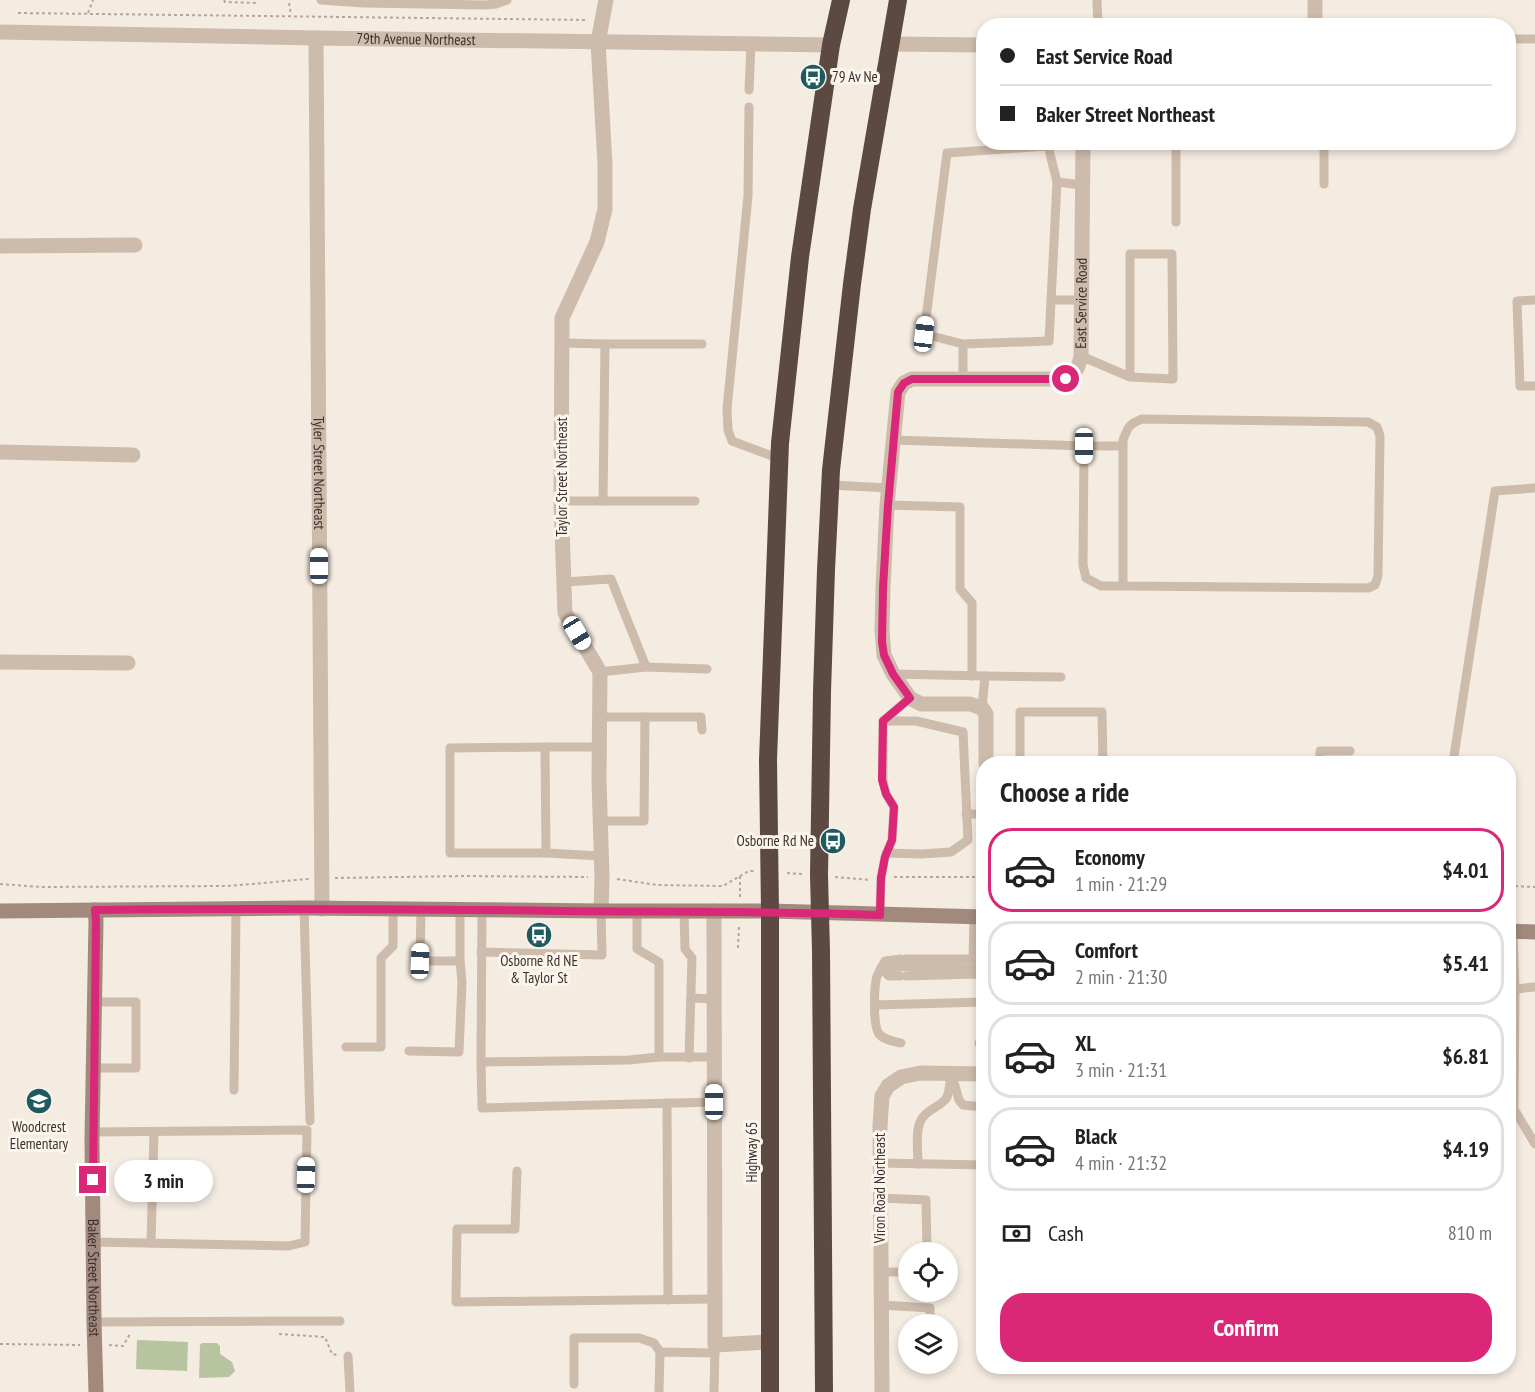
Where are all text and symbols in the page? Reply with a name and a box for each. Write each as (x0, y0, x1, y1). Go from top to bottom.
street label: 79th Avenue Northeast (356, 29, 476, 49)
text: East Service Road (1036, 42, 1173, 70)
bus stop icon: 79 Av Ne (798, 62, 828, 92)
place label: 79 Av Ne (832, 67, 878, 86)
text: Baker Street Northeast (1036, 100, 1215, 128)
street label: East Service Road (1071, 258, 1091, 349)
car (913, 315, 935, 353)
route start (1052, 365, 1079, 392)
street label: Tyler Street Northeast (310, 416, 329, 530)
street label: Taylor Street Northeast (552, 417, 571, 537)
car (1075, 428, 1093, 464)
car (310, 548, 328, 584)
car (560, 613, 594, 653)
text: Choose a ride (1000, 775, 1129, 809)
bus stop icon: Osborne Rd Ne (818, 826, 848, 856)
place label: Osborne Rd Ne (736, 831, 814, 850)
icon: car (1003, 843, 1057, 897)
text: Economy (1075, 843, 1145, 871)
text: $4.01 (1442, 856, 1489, 884)
text: 1 min · 21:29 (1075, 871, 1167, 897)
bus stop icon: Osborne Rd NE & Taylor St (524, 920, 554, 950)
icon: car (1003, 936, 1057, 990)
text: Comfort (1075, 936, 1138, 964)
car (410, 943, 430, 979)
text: $5.41 (1442, 949, 1489, 977)
place label: Osborne Rd NE & Taylor St (500, 951, 578, 987)
text: 2 min · 21:30 (1075, 964, 1167, 990)
icon: car (1003, 1029, 1057, 1083)
text: XL (1075, 1029, 1096, 1057)
text: $6.81 (1442, 1042, 1489, 1070)
text: 3 min · 21:31 (1075, 1057, 1167, 1083)
car (705, 1084, 723, 1120)
school or university icon: Woodcrest Elementary (24, 1086, 54, 1116)
place label: Woodcrest Elementary (10, 1117, 69, 1153)
street label: Highway 65 (742, 1121, 761, 1183)
icon: car (1003, 1122, 1057, 1176)
text: Black (1075, 1122, 1117, 1150)
street label: Viron Road Northeast (870, 1133, 889, 1244)
text: $4.19 (1442, 1135, 1489, 1163)
text: 4 min · 21:32 (1075, 1150, 1167, 1176)
car (297, 1157, 315, 1193)
callout: 3 min (114, 1159, 213, 1201)
route end (79, 1166, 106, 1193)
text: 3 min (143, 1168, 184, 1194)
icon: cash (1000, 1217, 1033, 1250)
street label: Baker Street Northeast (84, 1219, 104, 1337)
text: Cash (1048, 1219, 1084, 1247)
text: 810 m (1448, 1220, 1492, 1246)
map controls (898, 1242, 958, 1374)
button: locate (898, 1242, 958, 1302)
button: Confirm (1000, 1293, 1492, 1362)
button: layers (898, 1314, 958, 1374)

